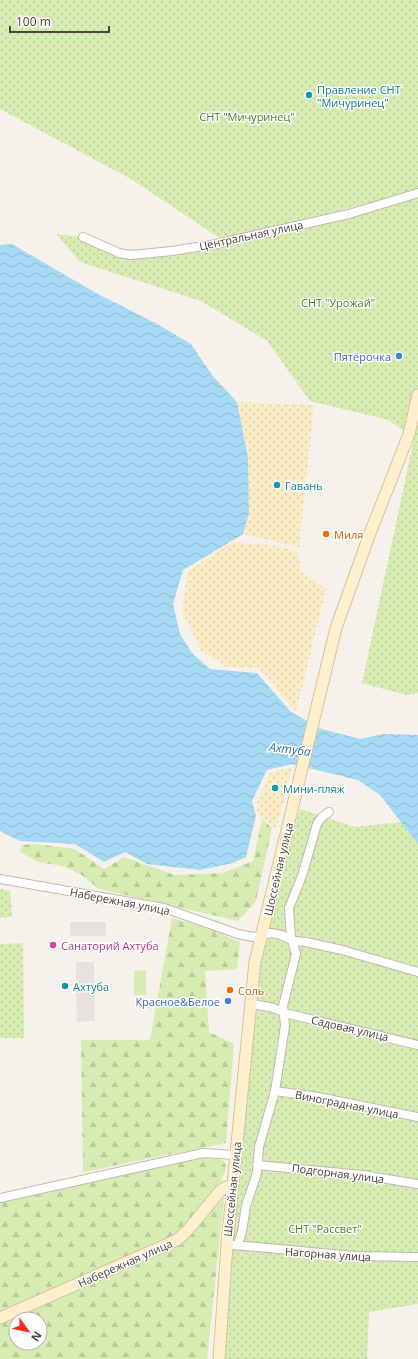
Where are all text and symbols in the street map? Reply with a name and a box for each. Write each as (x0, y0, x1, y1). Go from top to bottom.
scale bar (10, 8, 109, 34)
text: 100 m (16, 13, 51, 30)
place label: Правление СНТ "Мичуринец" (317, 82, 401, 110)
marker: Правление СНТ "Мичуринец" (304, 90, 314, 100)
park label: СНТ "Мичуринец" (199, 109, 295, 124)
street label: Центральная улица (198, 217, 304, 253)
park label: СНТ "Урожай" (301, 295, 375, 310)
place label: Пятёрочка (334, 349, 391, 364)
marker: Пятёрочка (394, 351, 404, 361)
place label: Гавань (285, 478, 323, 493)
marker: Гавань (272, 480, 282, 490)
place label: Миля (334, 527, 363, 542)
marker: Миля (321, 529, 331, 539)
water label: Ахтуба (267, 738, 312, 760)
place label: Мини-пляж (283, 781, 346, 796)
marker: Мини-пляж (270, 783, 280, 793)
street label: Шоссейная улица (260, 821, 296, 917)
street label: Набережная улица (69, 884, 171, 918)
place label: Санаторий Ахтуба (61, 938, 159, 953)
marker: Санаторий Ахтуба (48, 940, 58, 950)
place label: Ахтуба (73, 979, 109, 994)
marker: Ахтуба (60, 981, 70, 991)
place label: Соль (238, 983, 264, 998)
marker: Соль (225, 985, 235, 995)
place label: Красное&Белое (135, 994, 220, 1009)
marker: Красное&Белое (223, 996, 233, 1006)
street label: Садовая улица (310, 1012, 390, 1044)
street label: Виноградная улица (294, 1087, 400, 1121)
street label: Шоссейная улица (220, 1141, 244, 1237)
street label: Подгорная улица (291, 1160, 385, 1186)
park label: СНТ "Рассвет" (288, 1221, 362, 1236)
street label: Набережная улица (75, 1235, 175, 1291)
street label: Нагорная улица (285, 1244, 371, 1264)
north arrow (8, 1311, 48, 1351)
text: N (28, 1329, 46, 1345)

